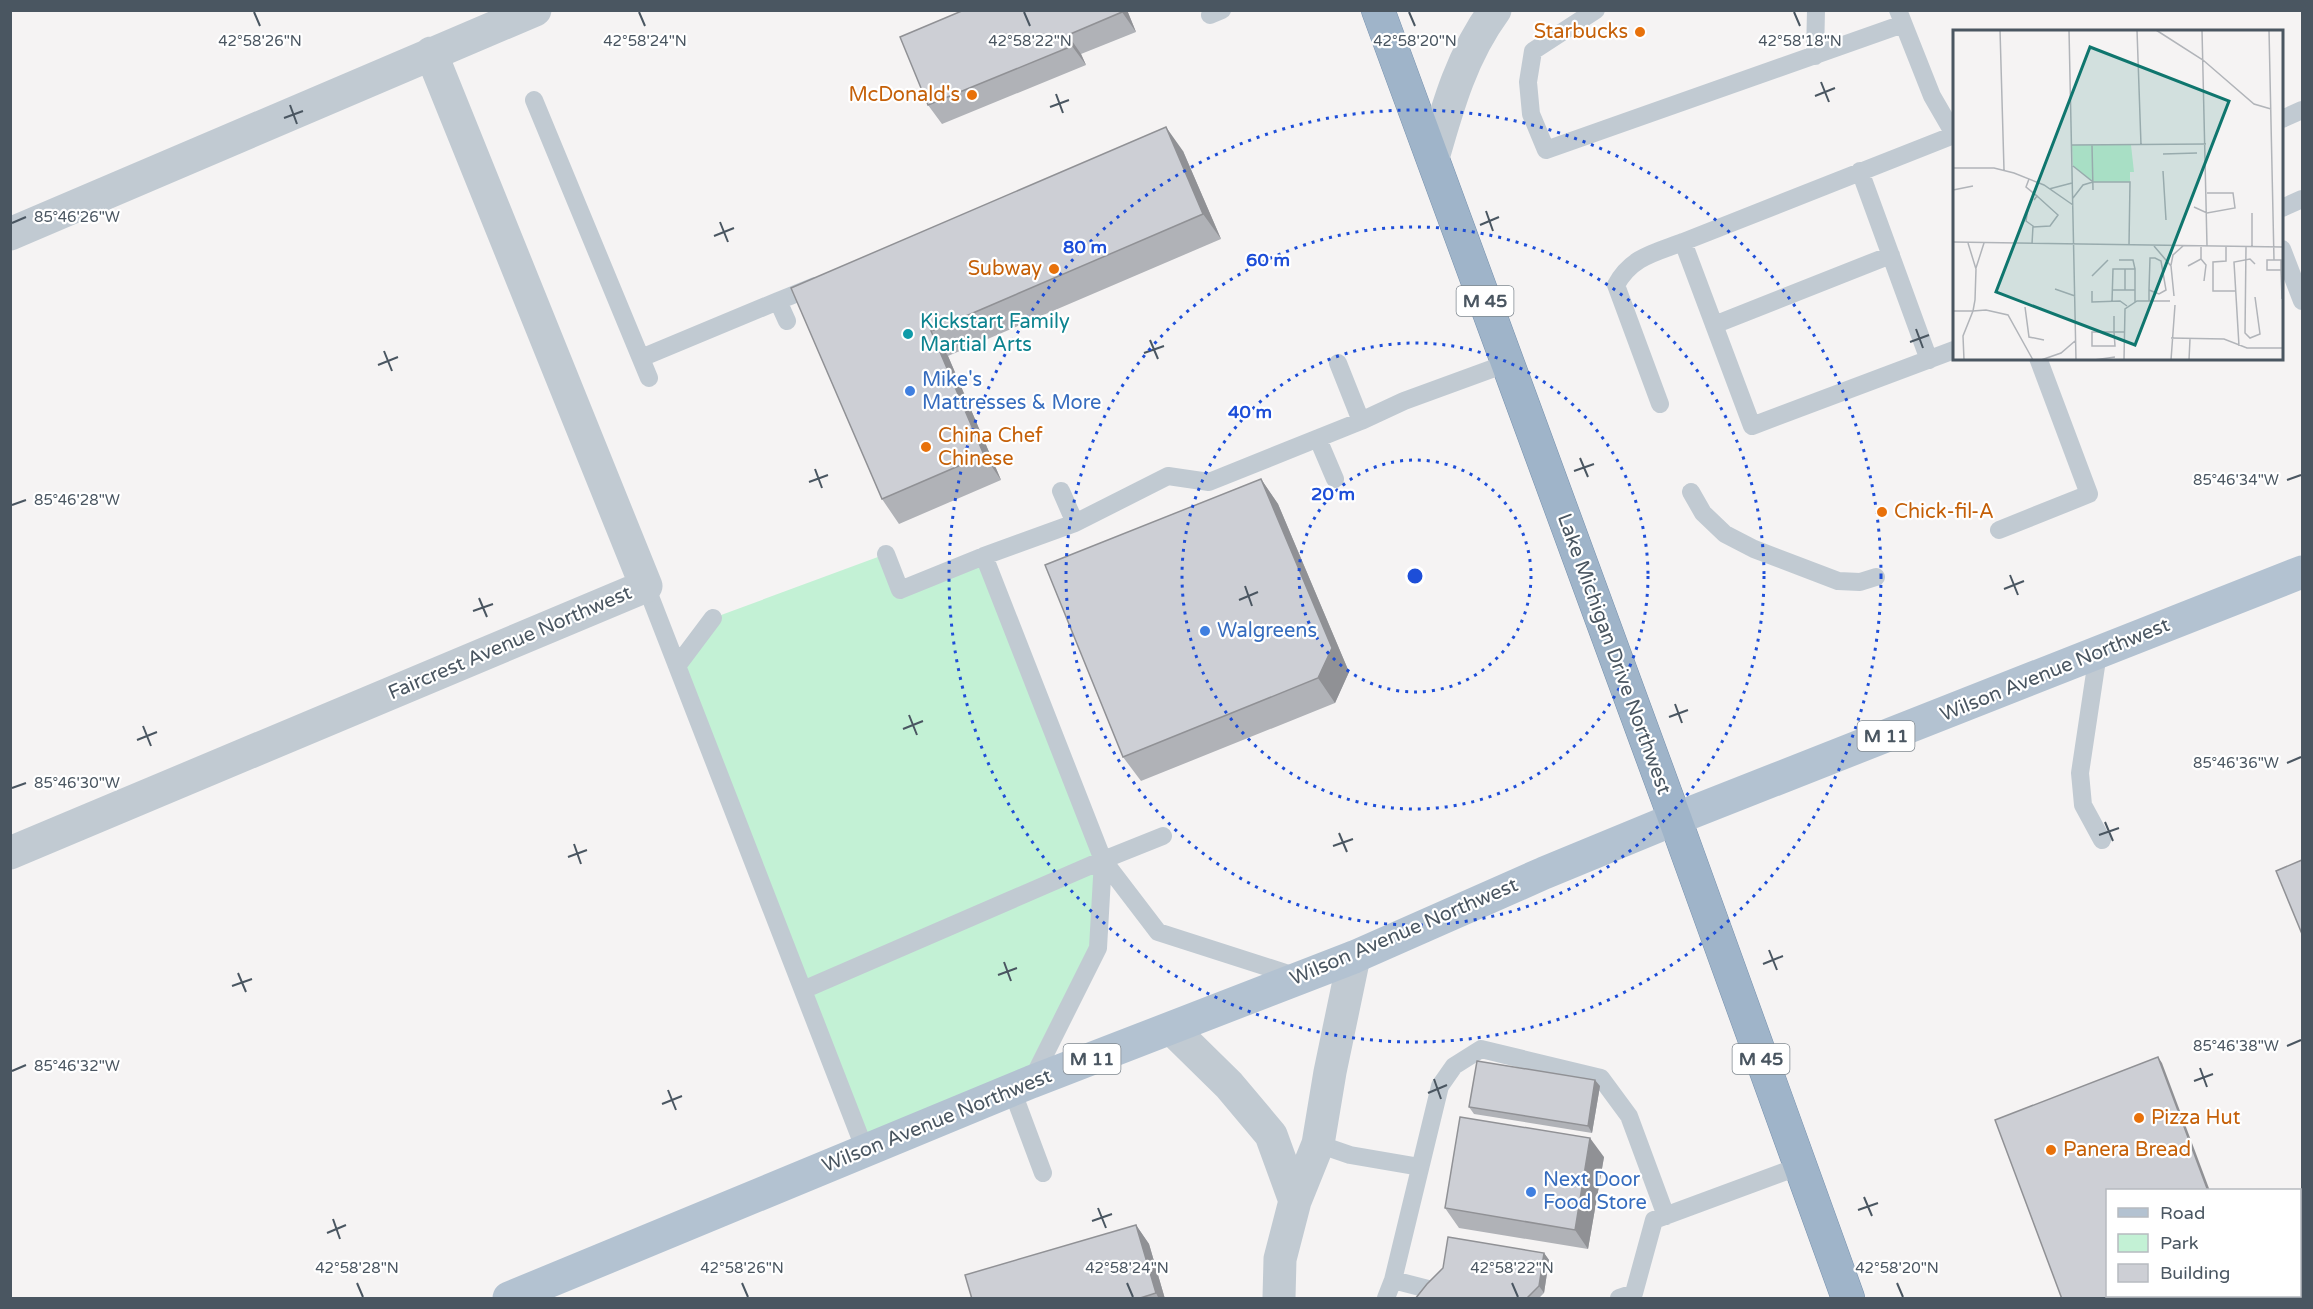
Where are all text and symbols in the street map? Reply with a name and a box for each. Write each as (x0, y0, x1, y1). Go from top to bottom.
place label: Starbucks (1534, 20, 1628, 44)
marker: Starbucks (1633, 25, 1647, 39)
inset map (1953, 30, 2283, 360)
text: 42°58'26"N (218, 32, 302, 50)
text: 42°58'24"N (603, 32, 687, 50)
text: 42°58'22"N (988, 32, 1072, 50)
text: 42°58'20"N (1373, 32, 1457, 50)
text: 42°58'18"N (1758, 32, 1842, 50)
place label: McDonald's (848, 83, 960, 107)
marker: McDonald's (965, 88, 979, 102)
text: 85°46'26"W (34, 208, 120, 226)
text: 80 m (1063, 236, 1107, 258)
text: 60 m (1246, 249, 1290, 271)
place label: Subway (968, 257, 1042, 281)
marker: Subway (1047, 262, 1061, 276)
road number: M 45 (1456, 286, 1514, 316)
place label: Kickstart Family Martial Arts (920, 310, 1070, 357)
marker: Kickstart Family Martial Arts (901, 327, 915, 341)
place label: Mike's Mattresses & More (922, 368, 1101, 415)
marker: Mike's Mattresses & More (903, 384, 917, 398)
text: 40 m (1228, 401, 1272, 423)
place label: China Chef Chinese (938, 424, 1043, 471)
marker: China Chef Chinese (919, 440, 933, 454)
text: 85°46'34"W (2193, 471, 2279, 489)
text: 20 m (1311, 483, 1355, 505)
text: 85°46'28"W (34, 491, 120, 509)
place label: Chick-fil-A (1894, 500, 1994, 524)
marker: Chick-fil-A (1875, 505, 1889, 519)
street label: Lake Michigan Drive Northwest (1552, 510, 1676, 798)
centre of rings (1405, 566, 1425, 586)
street label: Faircrest Avenue Northwest (385, 581, 636, 705)
street label: Wilson Avenue Northwest (1937, 613, 2174, 727)
place label: Walgreens (1217, 619, 1317, 643)
marker: Walgreens (1198, 624, 1212, 638)
road number: M 11 (1858, 721, 1914, 751)
text: 85°46'36"W (2193, 754, 2279, 772)
text: 85°46'30"W (34, 774, 120, 792)
street label: Wilson Avenue Northwest (1286, 873, 1522, 991)
text: 85°46'38"W (2193, 1037, 2279, 1055)
road number: M 11 (1064, 1044, 1120, 1074)
road number: M 45 (1732, 1044, 1790, 1074)
text: 85°46'32"W (34, 1057, 120, 1075)
street label: Wilson Avenue Northwest (819, 1064, 1056, 1178)
place label: Pizza Hut (2151, 1106, 2241, 1130)
marker: Pizza Hut (2132, 1111, 2146, 1125)
place label: Panera Bread (2063, 1138, 2191, 1162)
marker: Panera Bread (2044, 1143, 2058, 1157)
place label: Next Door Food Store (1543, 1168, 1647, 1215)
marker: Next Door Food Store (1524, 1185, 1538, 1199)
legend (2106, 1189, 2301, 1297)
text: Road (2160, 1202, 2205, 1224)
text: Park (2160, 1232, 2199, 1254)
text: 42°58'28"N (315, 1259, 399, 1277)
text: 42°58'26"N (700, 1259, 784, 1277)
text: 42°58'24"N (1085, 1259, 1169, 1277)
text: 42°58'22"N (1470, 1259, 1554, 1277)
text: 42°58'20"N (1855, 1259, 1939, 1277)
text: Building (2160, 1262, 2230, 1284)

